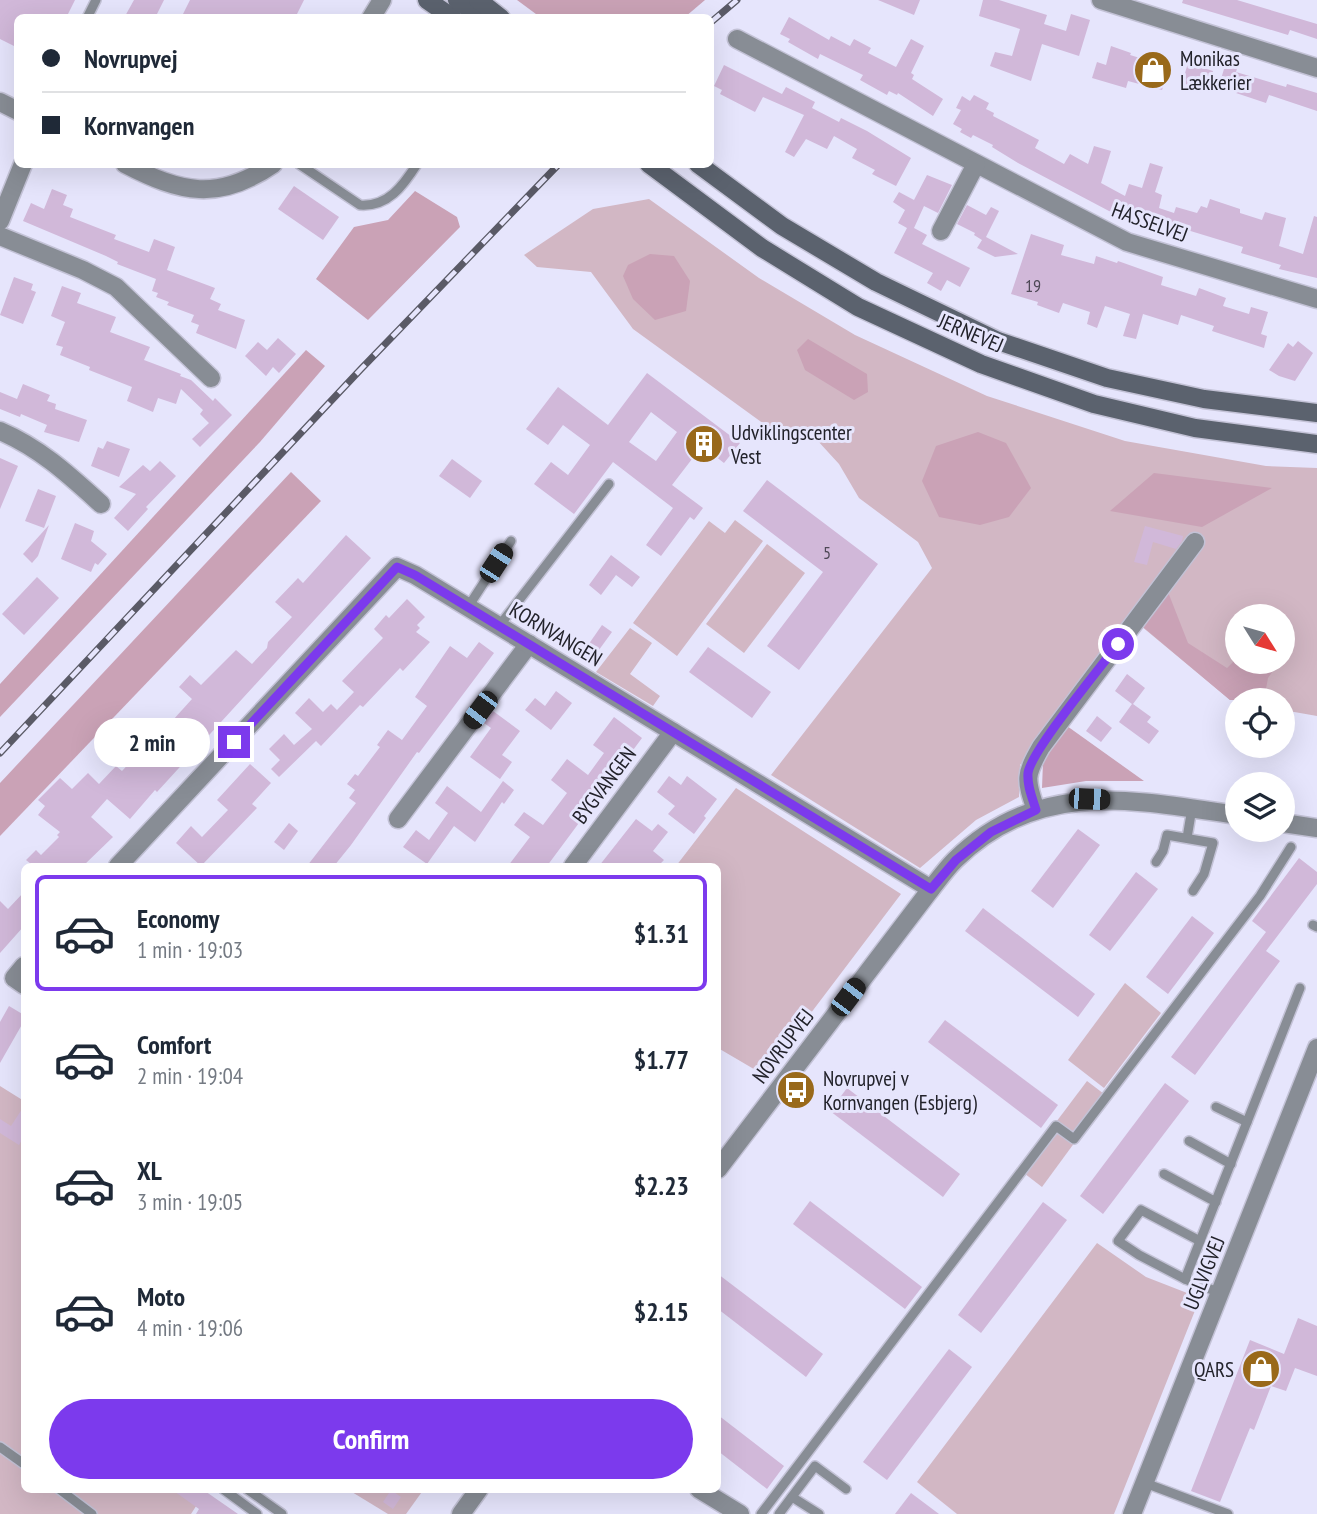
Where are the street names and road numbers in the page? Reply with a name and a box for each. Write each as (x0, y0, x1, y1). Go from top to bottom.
street label: HASSELVEJ (1108, 196, 1192, 248)
street label: JERNEVEJ (933, 307, 1008, 359)
street label: KORNVANGEN (505, 596, 607, 672)
street label: BYGVANGEN (566, 741, 642, 829)
street label: NOVRUPVEJ (746, 1003, 820, 1089)
street label: UGLVIGVEJ (1177, 1232, 1231, 1314)

